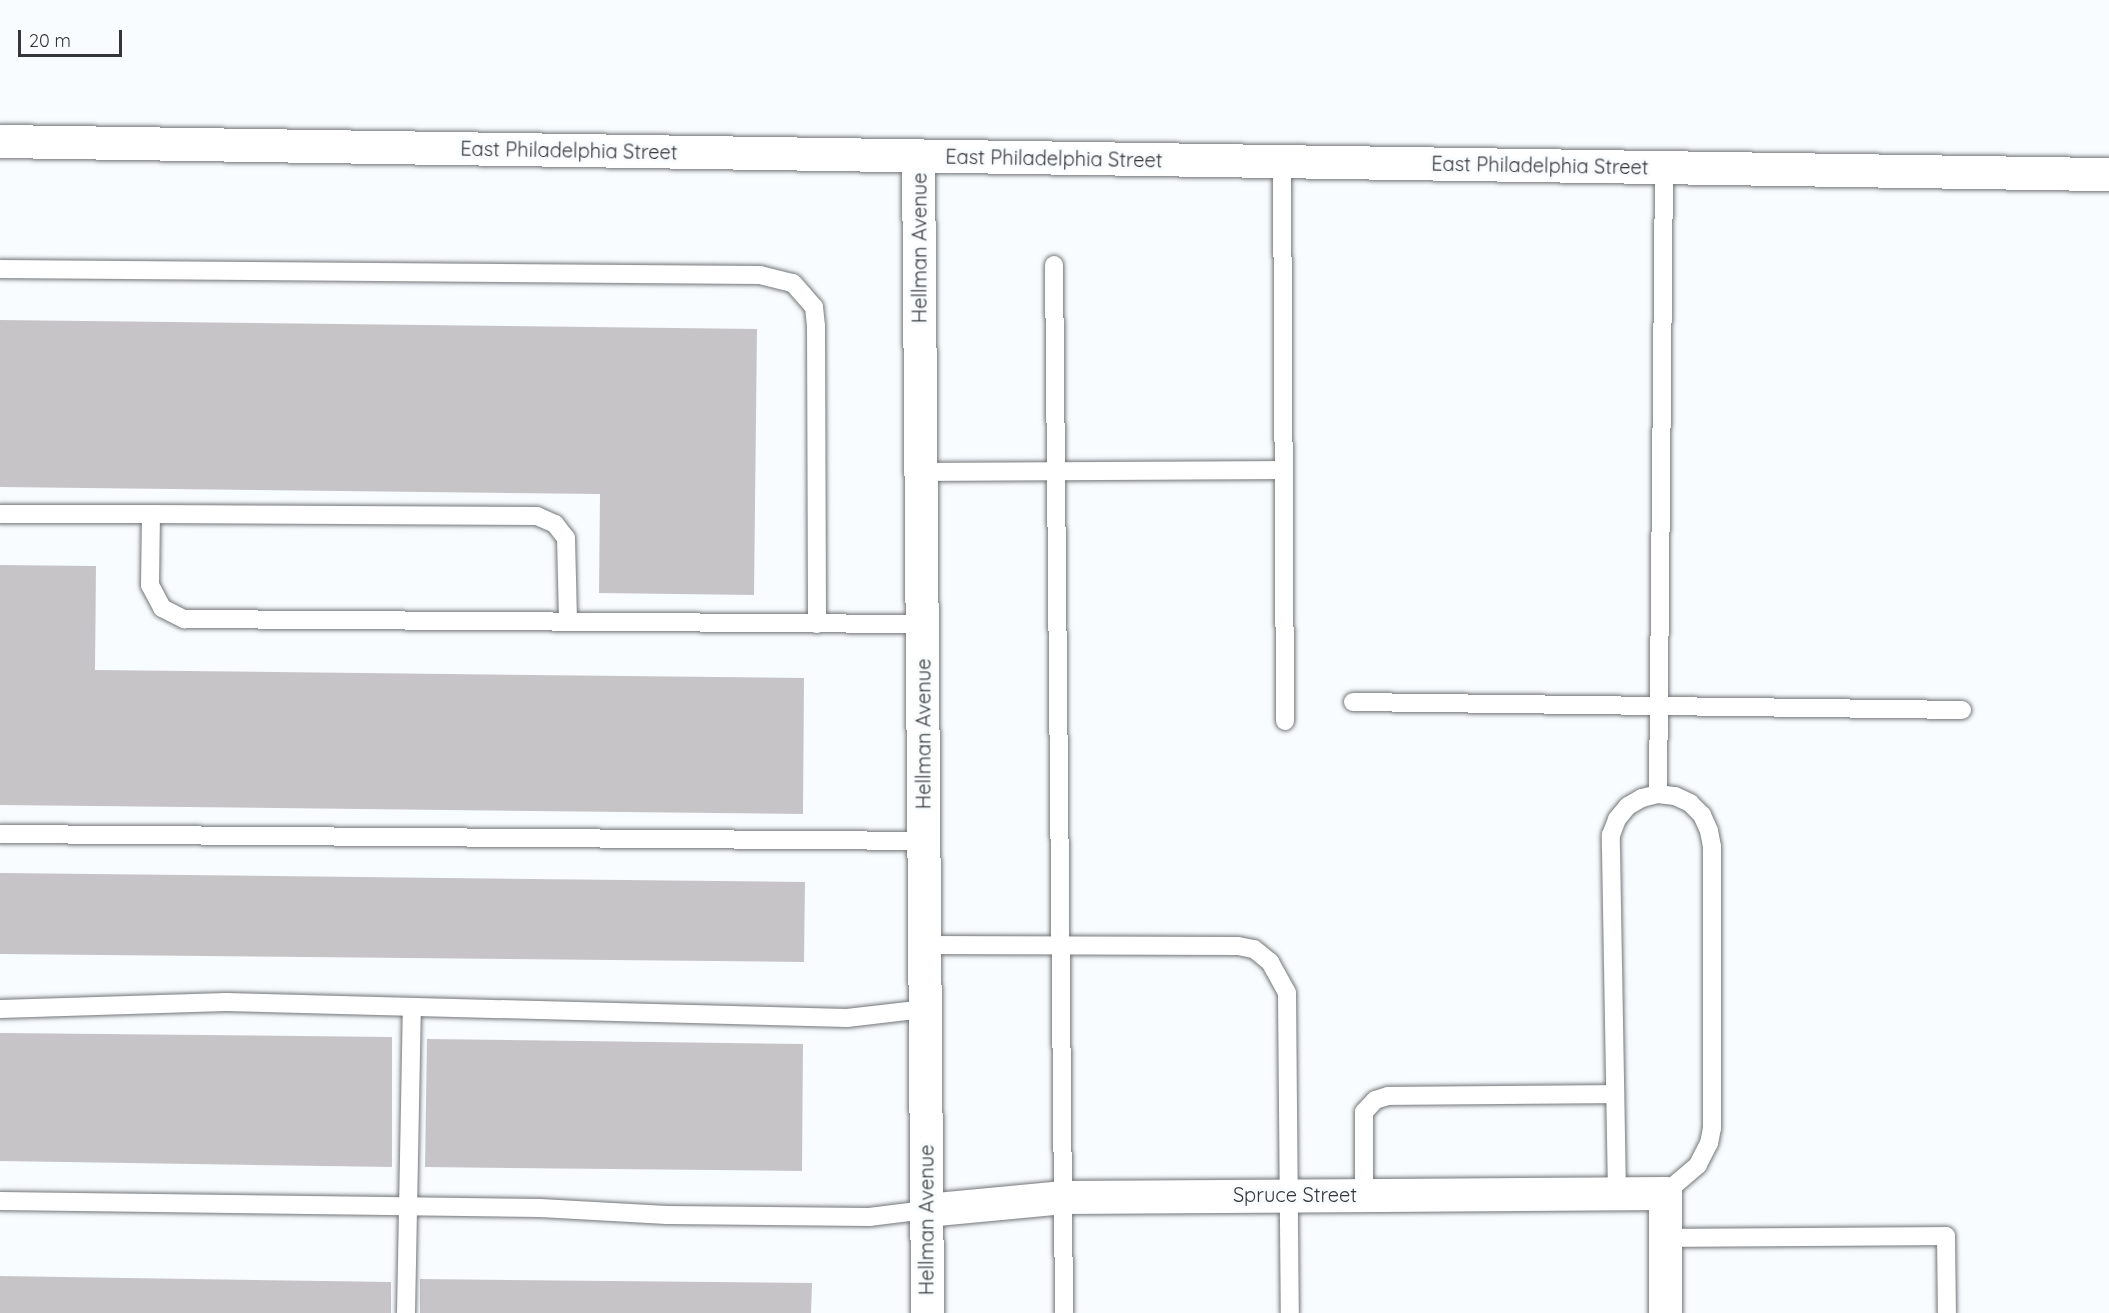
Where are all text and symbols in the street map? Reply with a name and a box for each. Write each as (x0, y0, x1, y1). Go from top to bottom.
scale bar (21, 18, 124, 56)
text: 20 m (29, 29, 71, 52)
street label: East Philadelphia Street (460, 136, 678, 164)
street label: East Philadelphia Street (945, 144, 1163, 172)
street label: East Philadelphia Street (1431, 151, 1649, 179)
street label: Hellman Avenue (907, 173, 931, 323)
street label: Hellman Avenue (911, 659, 935, 809)
street label: Hellman Avenue (914, 1145, 938, 1295)
street label: Spruce Street (1233, 1182, 1357, 1206)

